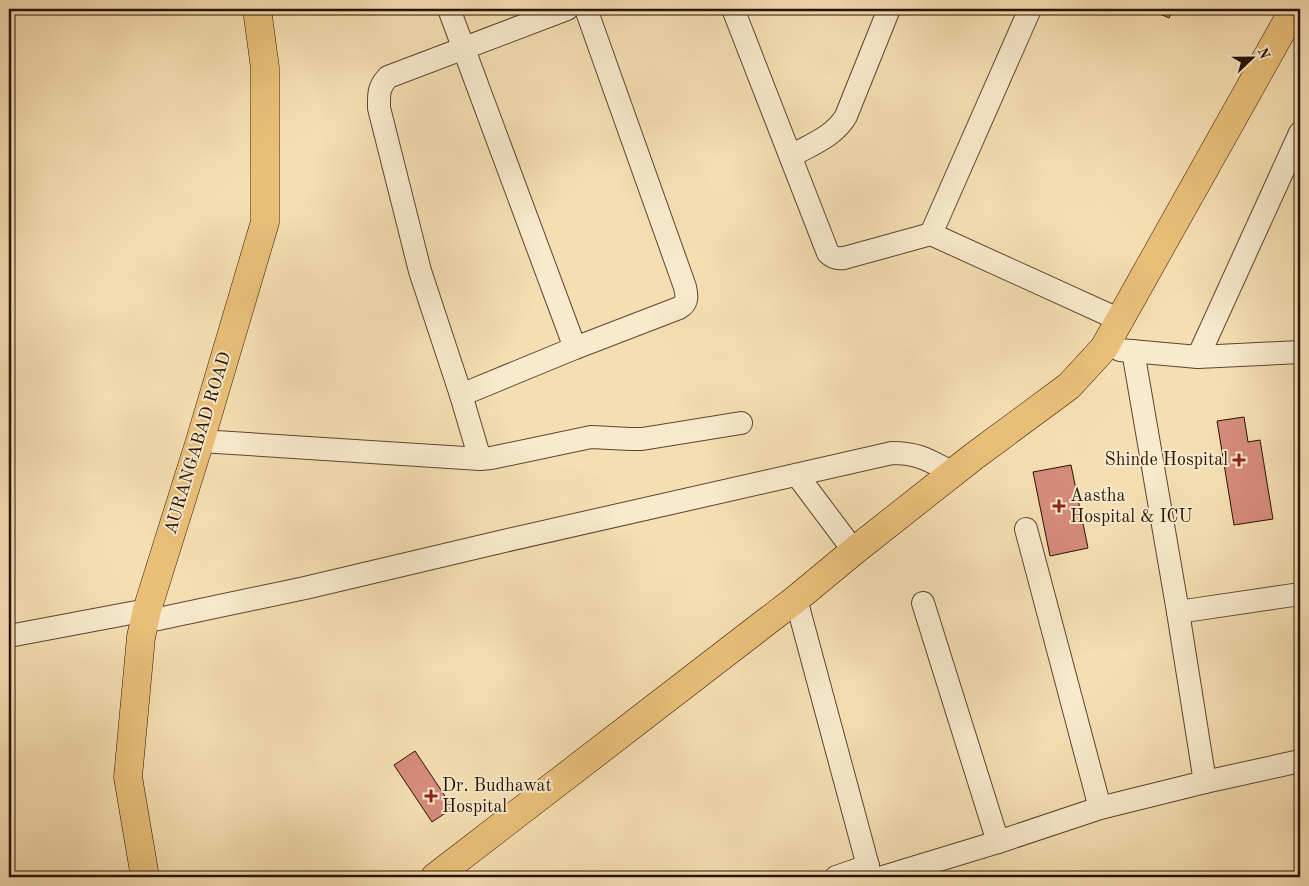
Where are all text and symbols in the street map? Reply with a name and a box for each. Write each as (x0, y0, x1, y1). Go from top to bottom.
north arrow (1226, 32, 1276, 82)
text: N (1255, 46, 1272, 61)
street label: AURANGABAD ROAD (162, 350, 234, 536)
place label: Shinde Hospital (1105, 451, 1228, 469)
marker: Shinde Hospital (1232, 453, 1246, 467)
place label: Aastha Hospital & ICU (1070, 487, 1193, 526)
marker: Aastha Hospital & ICU (1052, 499, 1066, 513)
place label: Dr. Budhawat Hospital (442, 777, 552, 816)
marker: Dr. Budhawat Hospital (424, 789, 438, 803)

